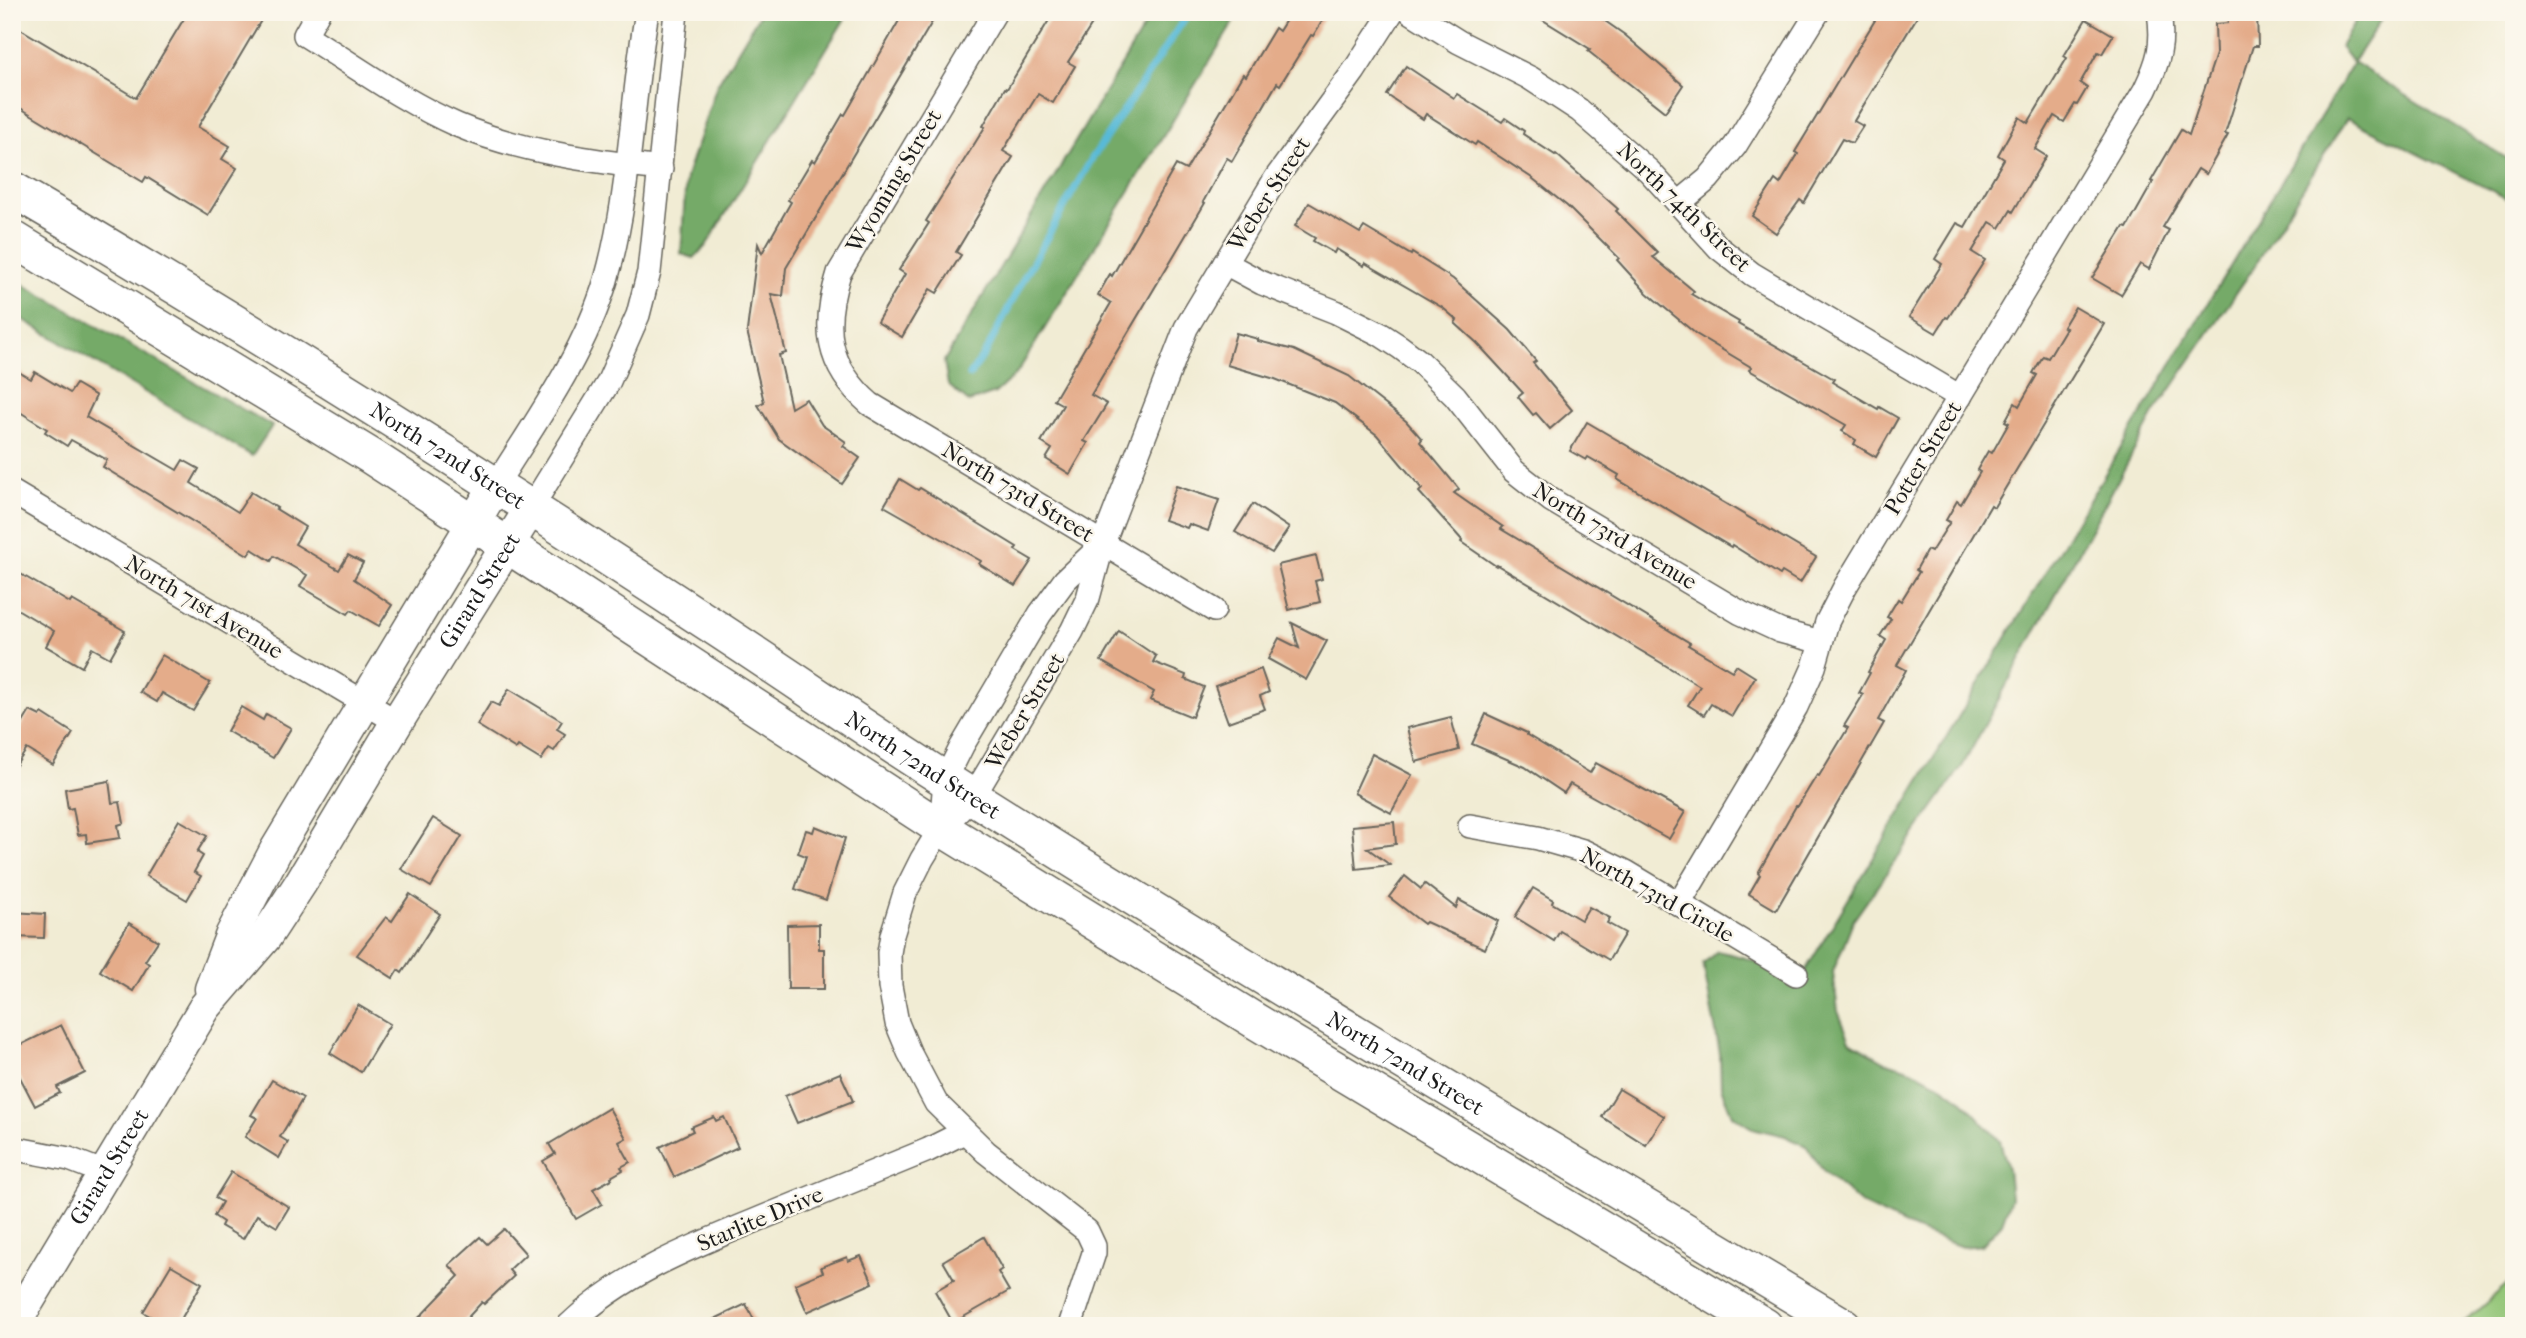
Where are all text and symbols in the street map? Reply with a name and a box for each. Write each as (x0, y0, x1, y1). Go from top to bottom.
street label: Wyoming Street (840, 104, 947, 258)
street label: Weber Street (1221, 132, 1316, 257)
street label: North 74th Street (1612, 136, 1756, 278)
street label: North 72nd Street (365, 396, 531, 515)
street label: Potter Street (1878, 396, 1968, 520)
street label: North 73rd Street (937, 436, 1099, 548)
street label: North 73rd Avenue (1528, 476, 1702, 596)
street label: Girard Street (433, 528, 526, 653)
street label: North 71st Avenue (120, 549, 288, 665)
street label: Weber Street (979, 648, 1070, 775)
street label: North 72nd Street (841, 705, 1006, 825)
street label: North 73rd Circle (1575, 842, 1739, 948)
street label: North 72nd Street (1322, 1005, 1489, 1121)
street label: Girard Street (64, 1103, 154, 1230)
street label: Starlite Drive (693, 1180, 827, 1258)

